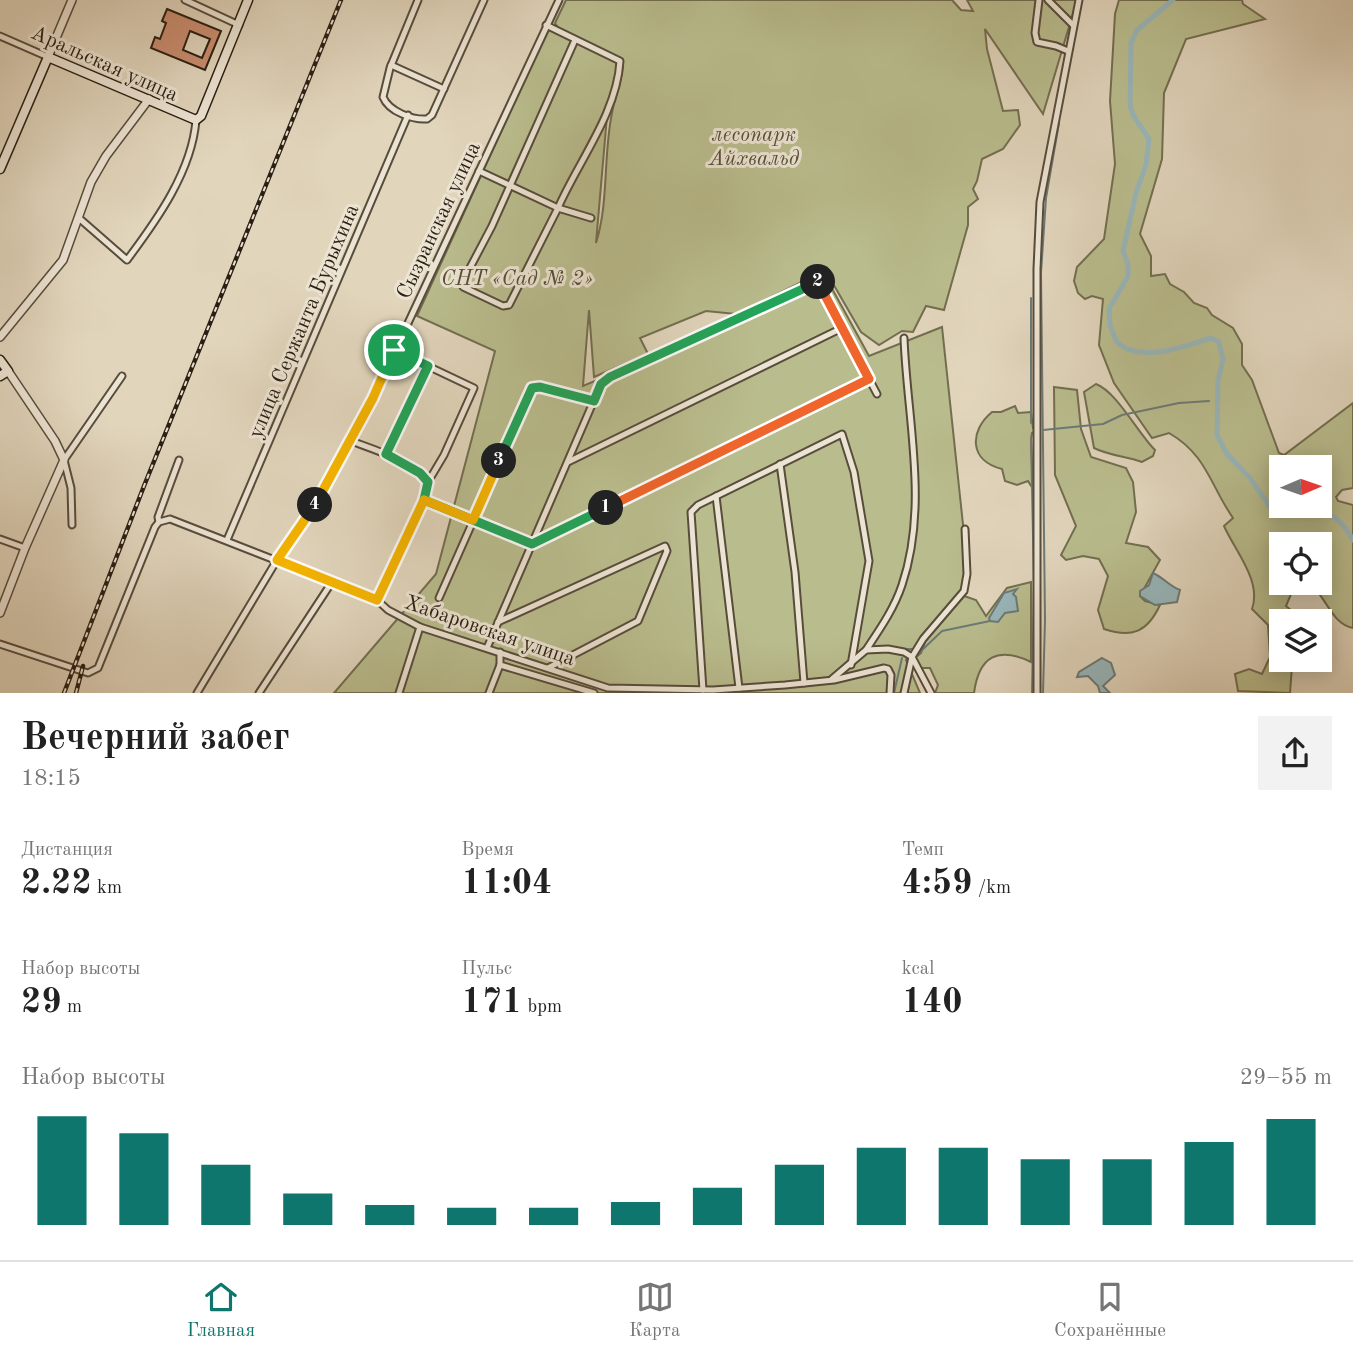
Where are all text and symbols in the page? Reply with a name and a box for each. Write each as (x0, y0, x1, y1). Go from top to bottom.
street label: Аральская улица (28, 23, 181, 106)
park label: лесопарк Айхвальд (708, 125, 800, 170)
street label: Сызранская улица (394, 139, 485, 302)
street label: улица Сержанта Бурыхина (245, 201, 363, 442)
pin: 2 (800, 264, 836, 300)
park label: СНТ «Сад № 2» (441, 269, 593, 290)
text: 2 (812, 272, 823, 291)
pin (364, 320, 424, 380)
icon: arrive (375, 331, 413, 369)
pin: 3 (482, 444, 516, 478)
text: 3 (493, 451, 504, 470)
north arrow (1269, 455, 1332, 518)
map controls (1269, 455, 1332, 672)
pin: 4 (298, 488, 332, 522)
pin: 1 (588, 490, 624, 526)
text: 4 (309, 495, 320, 514)
text: 1 (600, 498, 611, 517)
button: locate (1269, 532, 1332, 595)
street label: Хабаровская улица (402, 592, 578, 670)
button: layers (1269, 609, 1332, 672)
button: share (1258, 716, 1332, 790)
text: Вечерний забег (21, 720, 290, 758)
text: 18:15 (21, 767, 81, 790)
text: Дистанция (21, 841, 113, 860)
text: Время (461, 841, 514, 860)
text: Темп (902, 841, 944, 860)
text: 2.22 (21, 866, 92, 901)
text: 11:04 (461, 866, 552, 901)
text: 4:59 (902, 866, 972, 901)
text: km (92, 879, 122, 898)
text: /km (972, 879, 1011, 898)
text: Набор высоты (21, 960, 140, 979)
text: Пульс (461, 960, 512, 979)
text: kcal (902, 960, 934, 979)
text: 29 (21, 985, 62, 1020)
text: 171 (461, 985, 522, 1020)
text: 140 (902, 985, 963, 1020)
text: m (62, 998, 82, 1017)
text: bpm (522, 998, 562, 1017)
text: Набор высоты (21, 1066, 165, 1089)
text: 29–55 m (1240, 1066, 1332, 1089)
tab: Главная (187, 1278, 255, 1343)
tab: Карта (629, 1278, 680, 1343)
tab: Сохранённые (1054, 1278, 1166, 1343)

